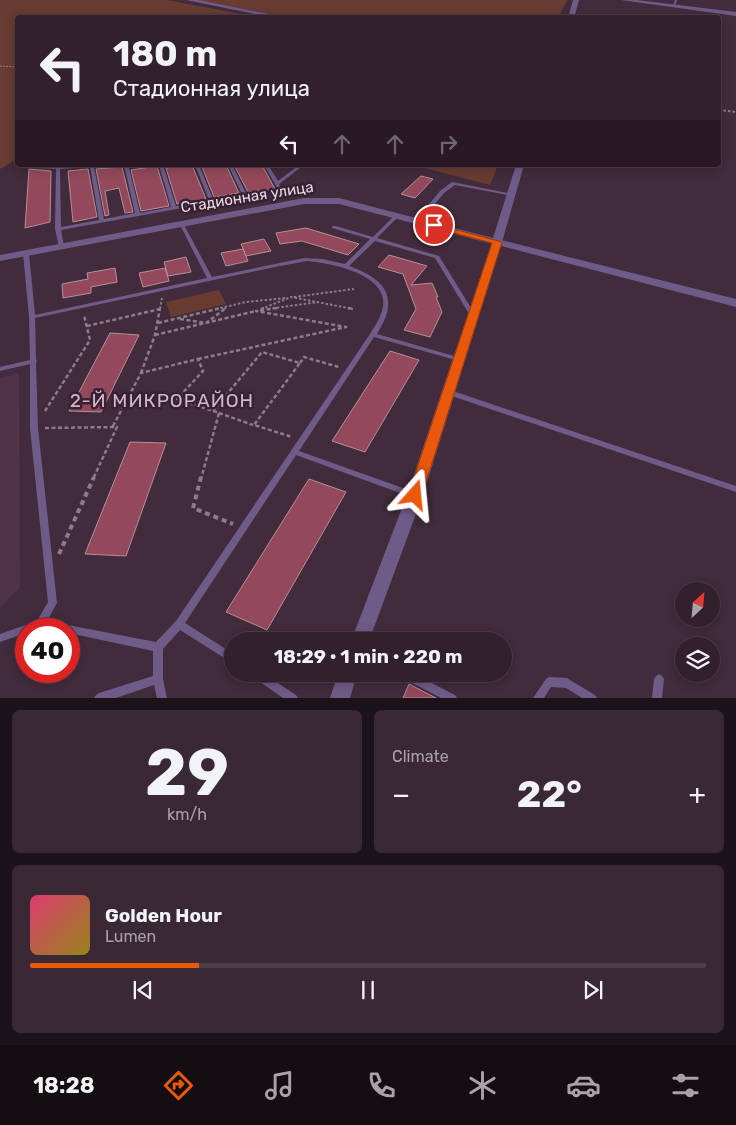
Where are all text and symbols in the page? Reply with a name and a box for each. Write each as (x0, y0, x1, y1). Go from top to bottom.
text: 180 m (113, 33, 217, 75)
icon: left (30, 35, 95, 100)
text: Стадионная улица (113, 75, 310, 102)
icon: left (275, 130, 303, 158)
icon: ahead (328, 130, 356, 158)
icon: ahead (381, 130, 409, 158)
icon: right (434, 130, 462, 158)
street label: Стадионная улица (179, 178, 315, 216)
pin (413, 204, 455, 246)
icon: arrive (420, 211, 448, 239)
district label: 2-Й МИКРОРАЙОН (70, 389, 254, 412)
position arrow (388, 468, 440, 520)
north arrow (675, 582, 720, 628)
map controls (675, 582, 720, 682)
speed limit sign: 40 (15, 618, 80, 683)
button: layers (675, 637, 720, 682)
text: 18:29 · 1 min · 220 m (274, 645, 462, 668)
text: 29 (145, 734, 229, 811)
text: Climate (392, 747, 449, 766)
text: 22° (517, 771, 582, 817)
text: − (392, 778, 410, 811)
text: + (689, 778, 706, 811)
text: km/h (167, 805, 207, 824)
text: Golden Hour (105, 904, 222, 927)
text: Lumen (105, 927, 156, 946)
icon: previous (129, 976, 157, 1004)
icon: pause (354, 976, 382, 1004)
icon: next (579, 976, 607, 1004)
icon: directions (161, 1068, 196, 1103)
icon: music (262, 1068, 297, 1103)
icon: phone (364, 1068, 399, 1103)
icon: climate (465, 1068, 500, 1103)
icon: car (566, 1068, 601, 1103)
icon: filters (668, 1068, 703, 1103)
text: 18:28 (33, 1072, 95, 1099)

